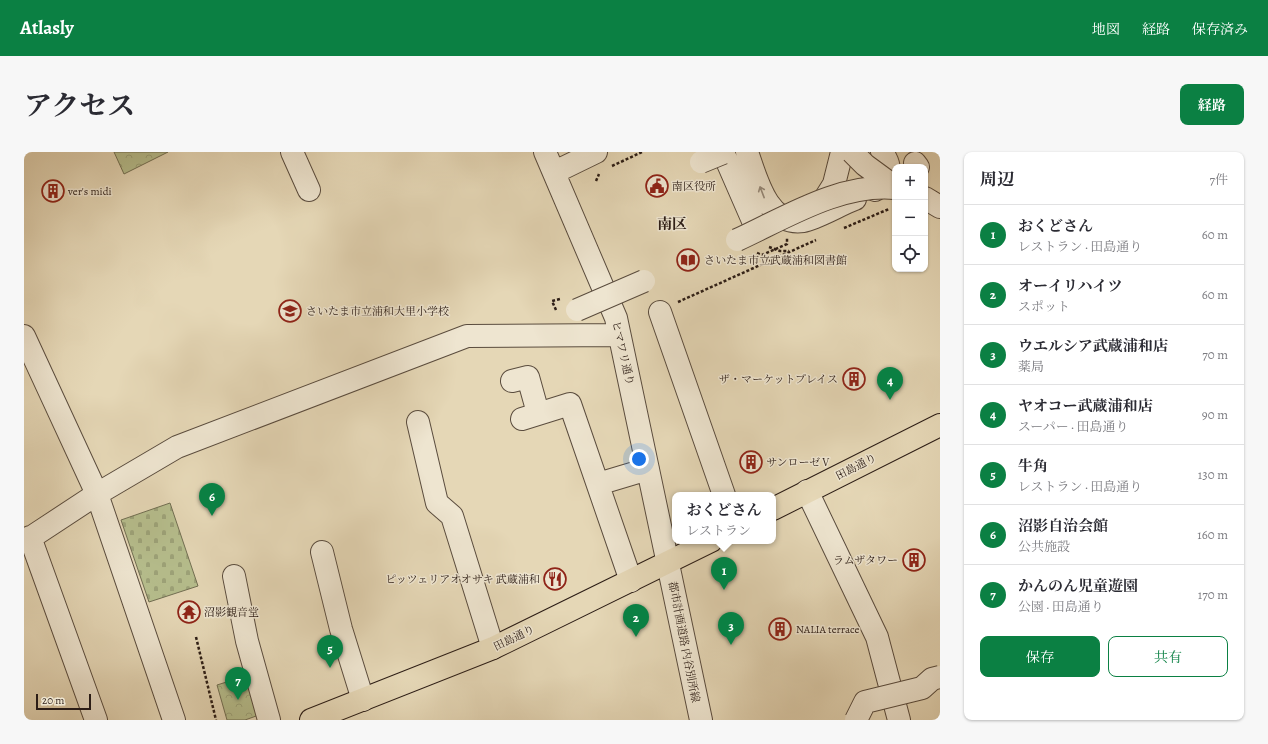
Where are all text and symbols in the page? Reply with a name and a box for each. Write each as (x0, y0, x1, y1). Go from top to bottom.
text: Atlasly (20, 15, 74, 41)
text: 地図 (1092, 20, 1120, 39)
text: 経路 (1142, 20, 1170, 39)
text: 保存済み (1192, 20, 1248, 39)
button: 経路 (1180, 84, 1244, 125)
text: アクセス (24, 87, 135, 125)
map controls (892, 164, 928, 272)
button: + (892, 164, 928, 200)
text: 周辺 (980, 168, 1014, 191)
text: 7件 (1210, 171, 1228, 188)
public building icon: 南区役所 (644, 173, 670, 199)
building icon: ver's midi (40, 178, 66, 204)
place label: 南区役所 (672, 179, 716, 194)
place label: ver's midi (67, 184, 112, 199)
one-way arrow (758, 187, 766, 199)
button: − (892, 200, 928, 236)
district label: 南区 (657, 214, 687, 234)
text: おくどさん (1018, 216, 1093, 236)
text: 1 (991, 226, 995, 243)
text: 60 m (1202, 226, 1228, 243)
button: locate (892, 236, 928, 272)
text: レストラン · 田島通り (1018, 238, 1142, 255)
library icon: さいたま市立武蔵浦和図書館 (675, 247, 701, 273)
place label: さいたま市立武蔵浦和図書館 (704, 253, 847, 268)
text: オーイリハイツ (1018, 276, 1123, 296)
text: 2 (990, 286, 996, 303)
text: 60 m (1202, 286, 1228, 303)
school or university icon: さいたま市立浦和大里小学校 (277, 298, 303, 324)
text: スポット (1018, 298, 1070, 315)
place label: さいたま市立浦和大里小学校 (306, 304, 449, 319)
street label: ヒマワリ通り (608, 319, 638, 387)
text: ウエルシア武蔵浦和店 (1018, 336, 1168, 356)
text: 3 (990, 346, 996, 363)
text: 70 m (1202, 346, 1228, 363)
text: 薬局 (1018, 358, 1044, 375)
building icon: ザ・マーケットプレイス (841, 366, 867, 392)
pin: 4 (877, 367, 903, 400)
place label: ザ・マーケットプレイス (719, 372, 838, 387)
text: ヤオコー武蔵浦和店 (1018, 396, 1152, 416)
text: 4 (990, 406, 996, 423)
text: 90 m (1202, 406, 1228, 423)
text: スーパー · 田島通り (1018, 418, 1128, 435)
your location (629, 449, 649, 469)
building icon: サンローゼⅤ (738, 449, 764, 475)
street label: 田島通り (833, 450, 879, 484)
place label: サンローゼⅤ (766, 455, 831, 470)
text: 牛角 (1018, 456, 1048, 476)
text: 5 (990, 466, 996, 483)
text: 130 m (1198, 466, 1228, 483)
text: レストラン · 田島通り (1018, 478, 1142, 495)
pin: 6 (199, 483, 225, 516)
popup (672, 492, 776, 544)
text: おくどさん (686, 500, 762, 520)
text: 沼影自治会館 (1018, 516, 1108, 536)
text: レストラン (686, 522, 751, 539)
text: 6 (990, 526, 996, 543)
text: 160 m (1197, 526, 1228, 543)
text: 公共施設 (1018, 538, 1070, 555)
building icon: ラムザタワー (901, 547, 927, 573)
place label: ラムザタワー (833, 553, 898, 568)
pin: 1 (711, 557, 737, 590)
restaurant icon: ピッツェリアオオサキ 武蔵浦和 (542, 566, 568, 592)
place label: ピッツェリアオオサキ 武蔵浦和 (385, 572, 540, 587)
text: かんのん児童遊園 (1018, 576, 1138, 596)
street label: 都市計画道路 内谷別所線 (665, 580, 703, 704)
text: 7 (990, 586, 996, 603)
text: 170 m (1198, 586, 1228, 603)
text: 公園 · 田島通り (1018, 598, 1104, 615)
temple icon: 沼影観音堂 (176, 599, 202, 625)
pin: 2 (623, 604, 649, 637)
place label: 沼影観音堂 (204, 605, 259, 620)
pin: 3 (718, 612, 744, 645)
building icon: NALIA terrace (767, 616, 793, 642)
street label: 田島通り (491, 622, 537, 654)
place label: NALIA terrace (796, 622, 860, 637)
pin: 5 (317, 635, 343, 668)
button: 保存 (980, 636, 1100, 677)
button: 共有 (1108, 636, 1228, 677)
pin: 7 (225, 667, 251, 700)
scale bar (36, 692, 91, 711)
text: 20 m (42, 693, 64, 708)

